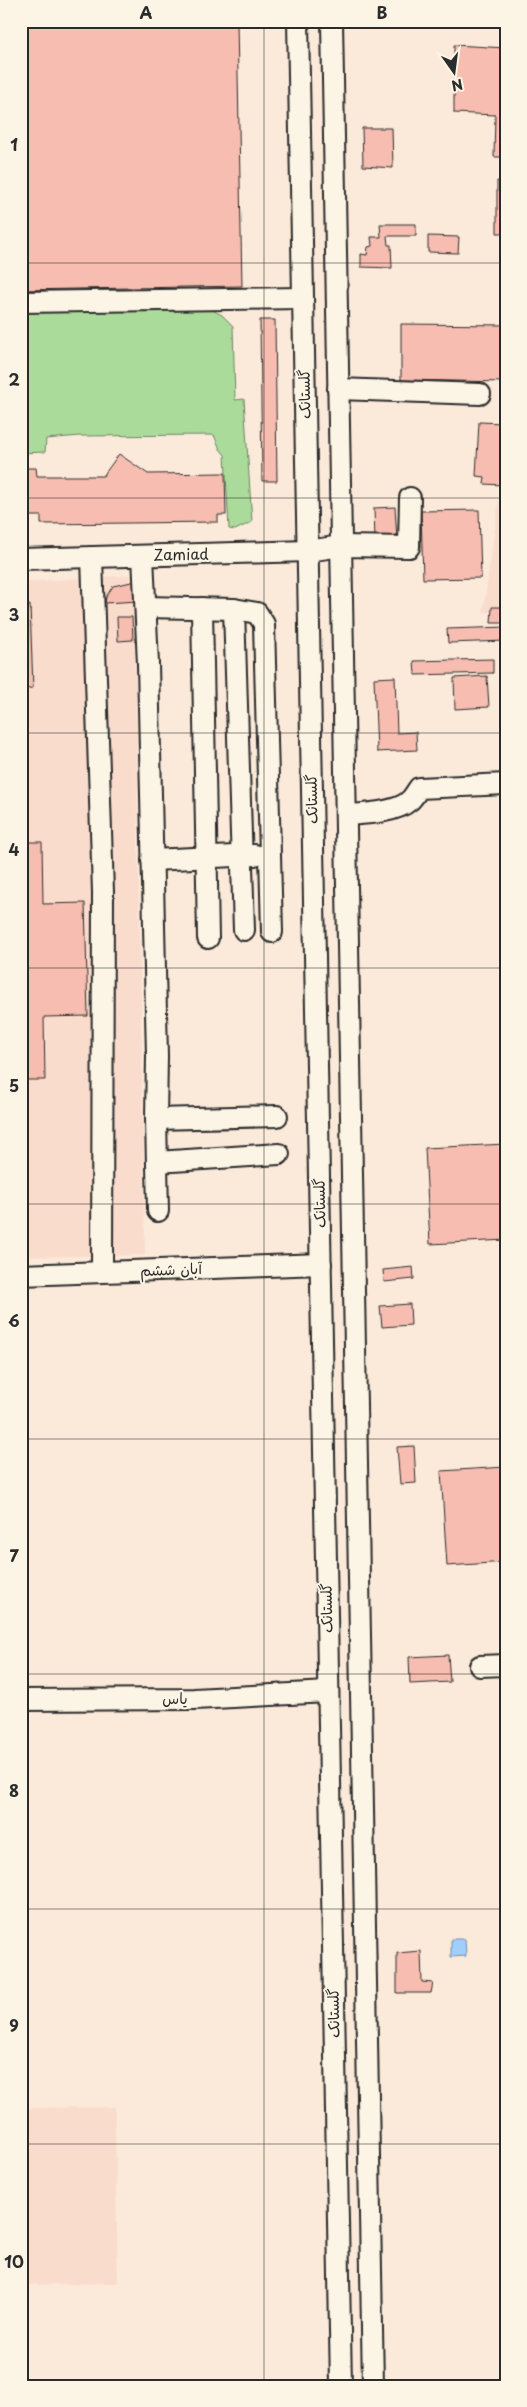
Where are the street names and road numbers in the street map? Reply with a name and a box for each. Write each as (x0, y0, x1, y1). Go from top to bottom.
street label: گلستانک (292, 369, 315, 419)
street label: Zamiad (153, 542, 209, 565)
street label: گلستانک (299, 774, 322, 824)
street label: گلستانک (307, 1178, 330, 1228)
street label: آبان ششم (140, 1256, 204, 1283)
street label: گلستانک (314, 1583, 337, 1633)
street label: یاس (162, 1686, 188, 1709)
street label: گلستانک (321, 1988, 344, 2038)

